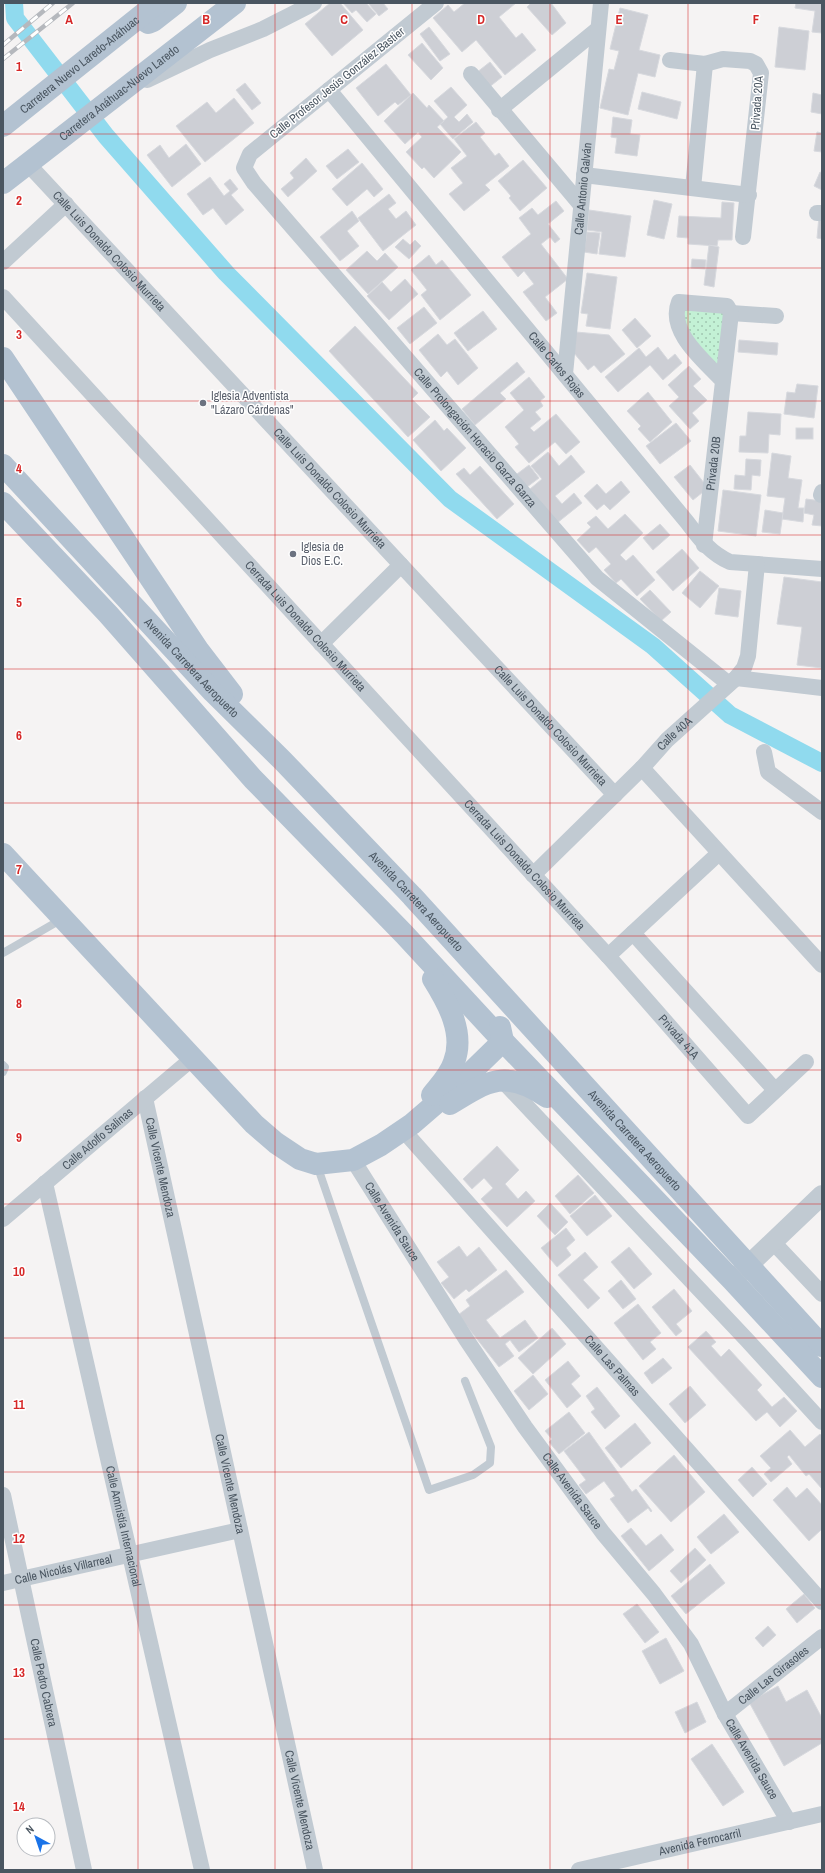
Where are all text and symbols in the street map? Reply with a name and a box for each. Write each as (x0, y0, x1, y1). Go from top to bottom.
text: B (202, 11, 210, 28)
text: C (340, 11, 348, 28)
text: D (477, 11, 485, 28)
text: E (615, 11, 623, 28)
text: F (753, 11, 760, 28)
street label: Carretera Nuevo Laredo-Anáhuac (18, 13, 142, 117)
street label: Calle Profesor Jesús González Bastier (266, 23, 408, 142)
street label: Carretera Anáhuac-Nuevo Laredo (56, 41, 183, 145)
text: 1 (16, 58, 22, 75)
street label: Privada 20A (747, 75, 767, 131)
street label: Calle Antonio Galván (571, 142, 595, 236)
street label: Calle Luis Donaldo Colosio Murrieta (49, 187, 169, 315)
text: 2 (16, 192, 22, 209)
text: 3 (16, 326, 22, 343)
street label: Calle Carlos Rojas (525, 328, 589, 401)
street label: Calle Prolongación Horacio Garza Garza (410, 364, 540, 511)
place label: Iglesia Adventista "Lázaro Cárdenas" (211, 388, 294, 418)
marker: Iglesia Adventista "Lázaro Cárdenas" (198, 398, 208, 408)
street label: Calle Luis Donaldo Colosio Murrieta (270, 425, 390, 552)
street label: Privada 20B (702, 435, 725, 491)
text: 4 (16, 460, 22, 477)
place label: Iglesia de Dios E.C. (301, 539, 344, 569)
marker: Iglesia de Dios E.C. (288, 549, 298, 559)
street label: Cerrada Luis Donaldo Colosio Murrieta (241, 557, 370, 695)
text: 5 (16, 594, 22, 611)
street label: Avenida Carretera Aeropuerto (140, 614, 242, 721)
street label: Calle Luis Donaldo Colosio Murrieta (490, 662, 611, 790)
street label: Calle 40A (653, 713, 696, 754)
text: 6 (16, 727, 22, 744)
street label: Cerrada Luis Donaldo Colosio Murrieta (460, 796, 589, 934)
street label: Avenida Carretera Aeropuerto (365, 847, 467, 955)
text: 7 (16, 861, 22, 878)
text: 8 (16, 995, 22, 1012)
street label: Privada 41A (655, 1011, 703, 1063)
street label: Avenida Carretera Aeropuerto (584, 1086, 685, 1194)
street label: Calle Adolfo Salinas (59, 1104, 137, 1173)
street label: Calle Vicente Mendoza (142, 1116, 179, 1219)
text: 9 (16, 1129, 22, 1146)
street label: Calle Avenida Sauce (361, 1179, 423, 1265)
text: 10 (13, 1263, 25, 1280)
street label: Calle Las Palmas (581, 1332, 644, 1400)
text: 11 (13, 1396, 25, 1413)
street label: Calle Vicente Mendoza (211, 1432, 249, 1536)
street label: Calle Avenida Sauce (539, 1449, 606, 1532)
street label: Calle Amnistía Internacional (102, 1464, 145, 1588)
text: 12 (13, 1530, 25, 1547)
street label: Calle Nicolás Villarreal (13, 1551, 114, 1588)
street label: Calle Pedro Cabrera (26, 1637, 61, 1729)
street label: Calle Las Girasoles (735, 1642, 812, 1708)
text: 13 (13, 1664, 25, 1681)
street label: Calle Avenida Sauce (721, 1716, 782, 1802)
street label: Calle Vicente Mendoza (281, 1749, 318, 1852)
text: 14 (13, 1798, 25, 1815)
north arrow (16, 1817, 56, 1857)
text: N (23, 1822, 37, 1837)
street label: Avenida Ferrocarril (656, 1825, 742, 1860)

